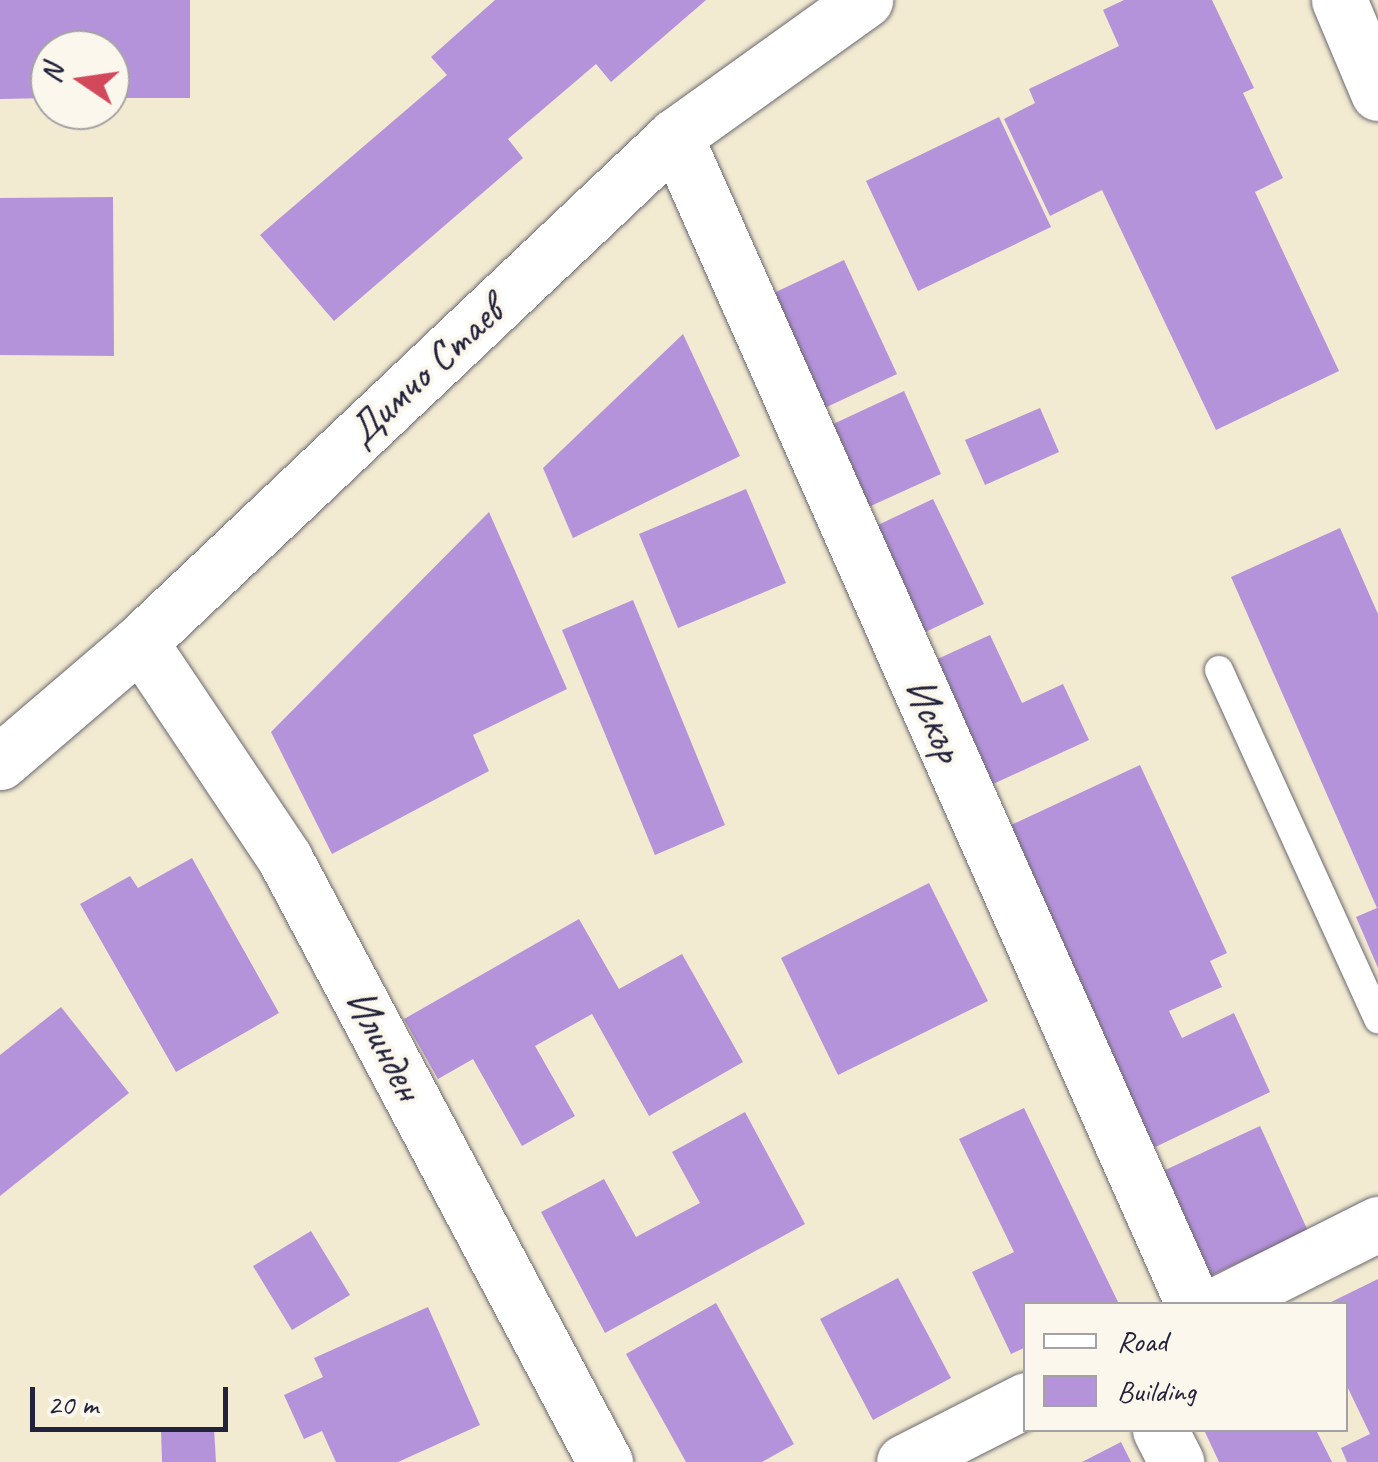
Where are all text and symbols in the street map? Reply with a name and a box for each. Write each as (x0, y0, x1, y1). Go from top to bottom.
north arrow (30, 30, 130, 130)
text: N (33, 61, 71, 86)
street label: Димчо Стаев (337, 287, 513, 457)
street label: Искър (893, 670, 975, 770)
street label: Илинден (334, 981, 434, 1109)
legend (1023, 1302, 1348, 1432)
text: Road (1117, 1322, 1167, 1360)
scale bar (35, 1367, 232, 1429)
text: Building (1117, 1372, 1196, 1410)
text: 20 m (47, 1385, 98, 1423)

